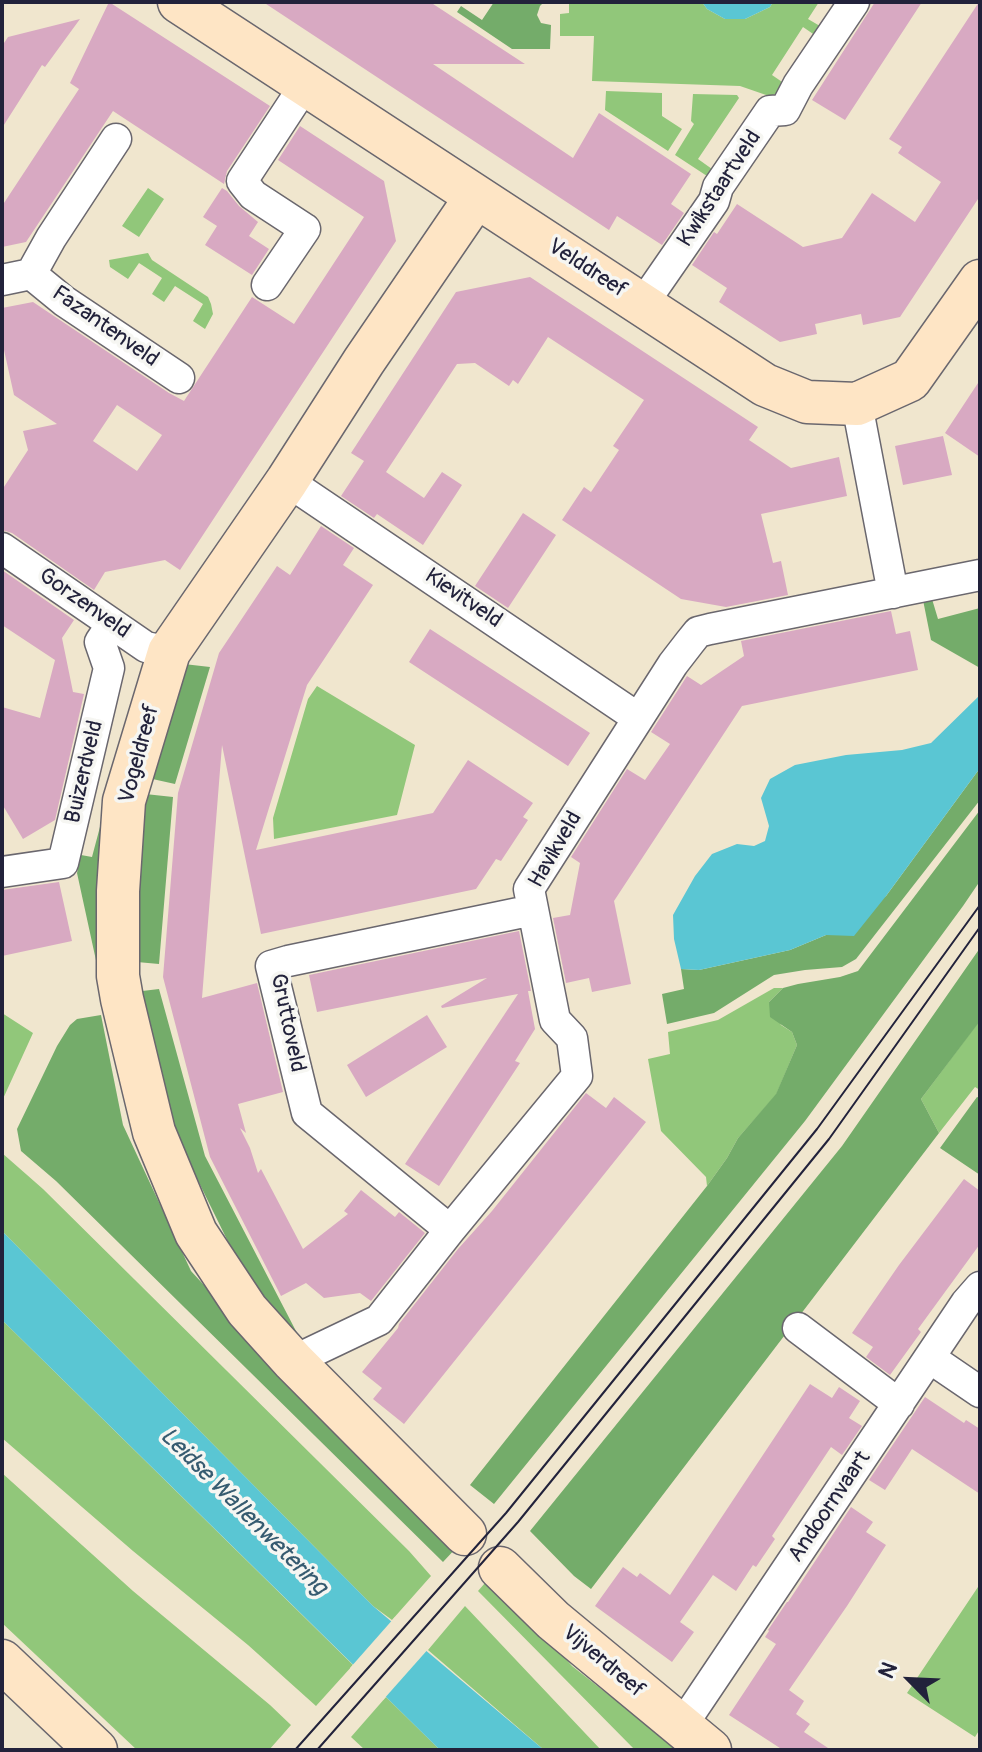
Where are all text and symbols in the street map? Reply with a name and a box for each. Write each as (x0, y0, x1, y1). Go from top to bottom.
street label: Kwikstaartveld (672, 126, 768, 252)
street label: Velddreef (543, 234, 631, 304)
street label: Fazantenveld (47, 281, 163, 373)
street label: Gorzenveld (33, 563, 135, 645)
street label: Kievitveld (419, 564, 507, 634)
street label: Vogeldreef (114, 702, 166, 806)
street label: Buizerdveld (60, 718, 110, 826)
street label: Havikveld (524, 807, 588, 893)
street label: Gruttoveld (264, 971, 310, 1075)
water label: Leidse Wallenwetering (153, 1422, 333, 1602)
street label: Andoornvaart (783, 1447, 877, 1567)
street label: Vijverdreef (556, 1620, 650, 1704)
north arrow (870, 1640, 950, 1720)
text: N (872, 1658, 904, 1683)

